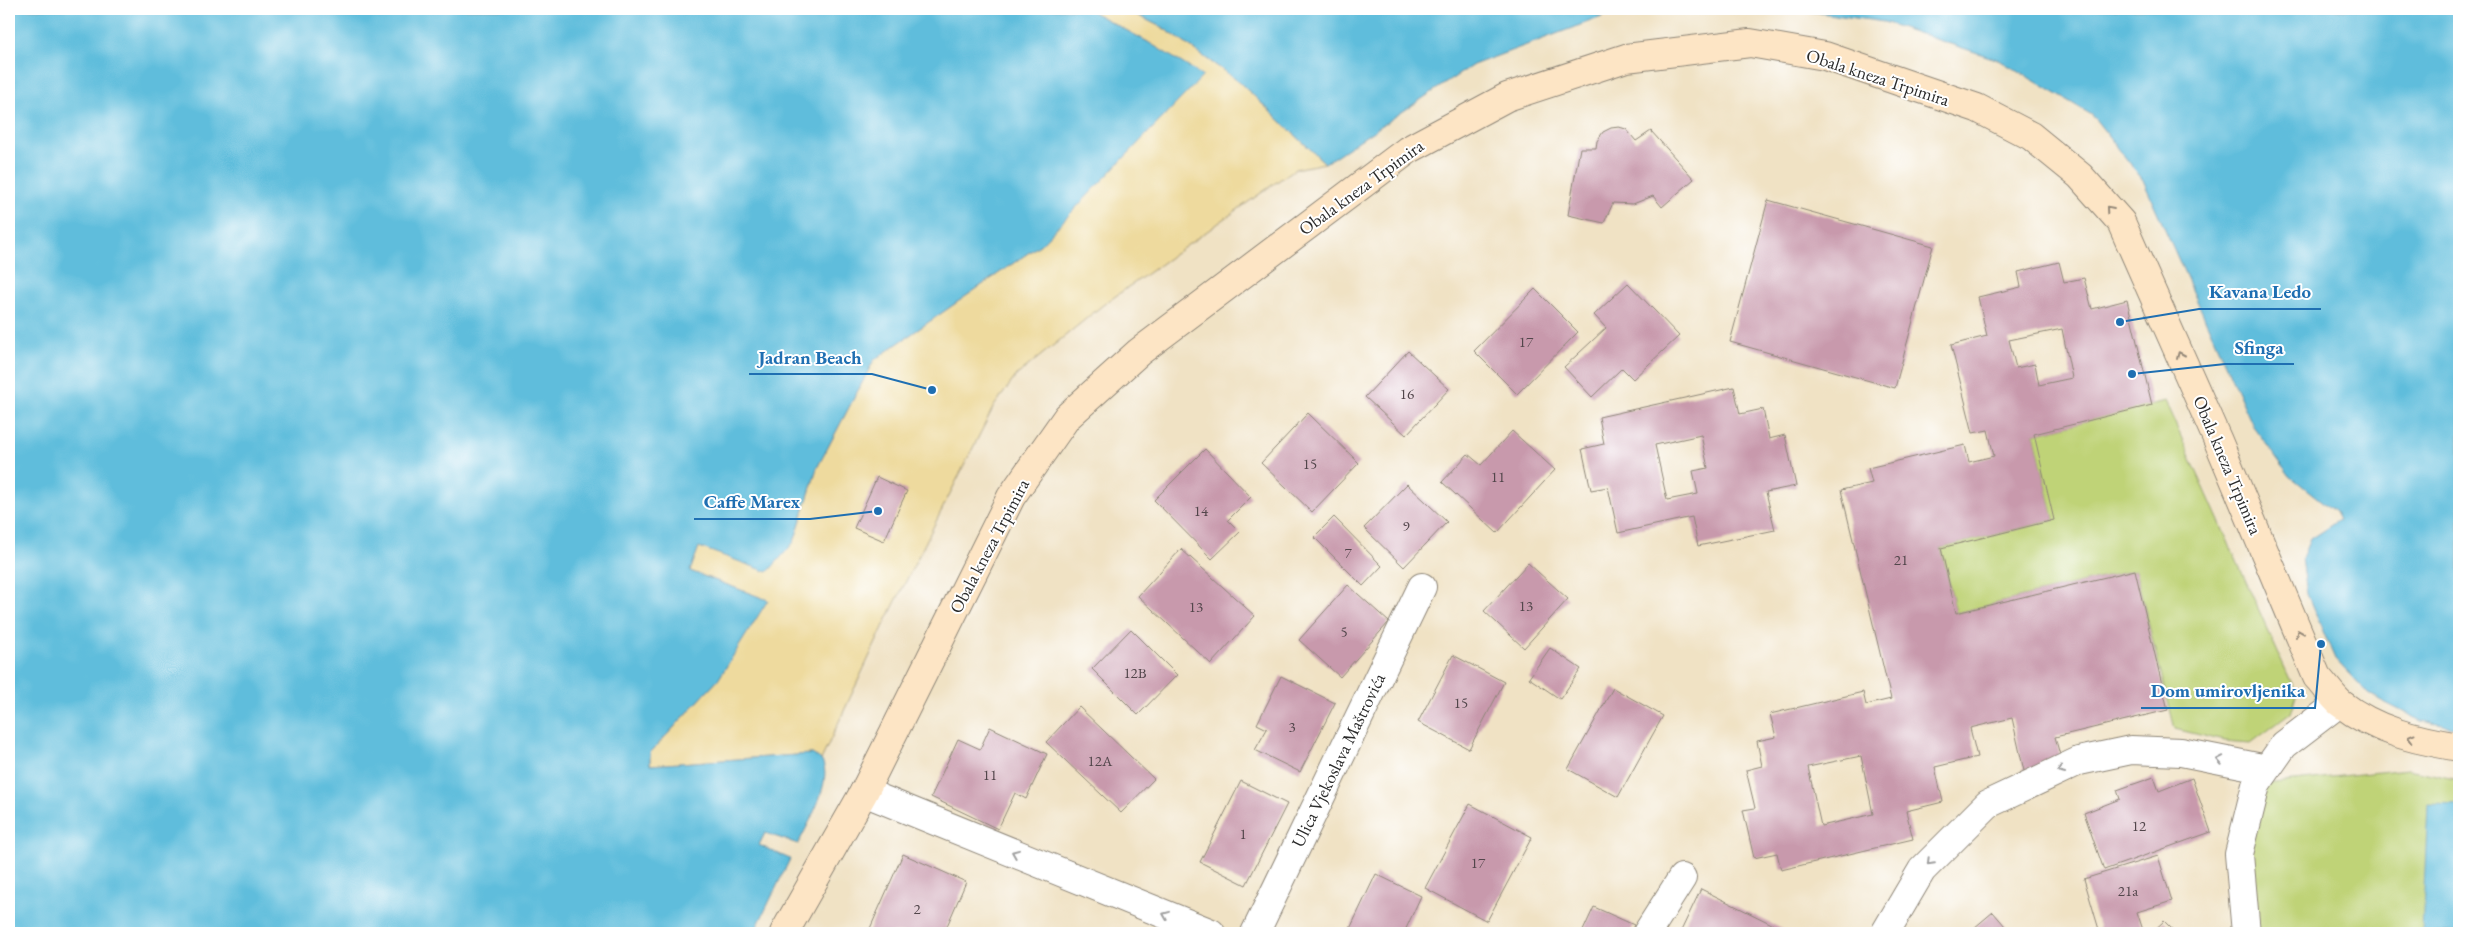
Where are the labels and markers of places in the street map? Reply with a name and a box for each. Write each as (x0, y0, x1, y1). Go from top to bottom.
callout: Kavana Ledo (2199, 275, 2321, 309)
callout: Sfinga (2225, 330, 2294, 364)
callout: Jadran Beach (749, 340, 872, 374)
callout: Caffe Marex (694, 485, 810, 519)
callout: Dom umirovljenika (2141, 674, 2315, 708)

